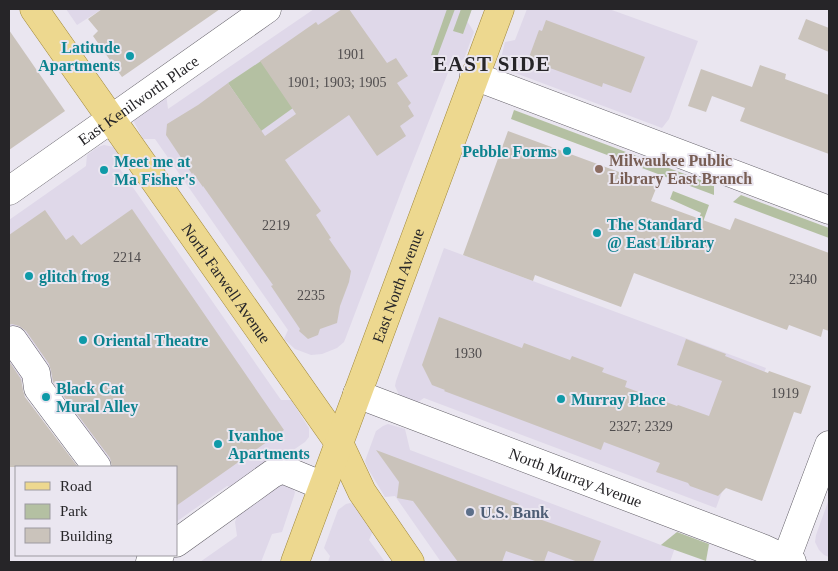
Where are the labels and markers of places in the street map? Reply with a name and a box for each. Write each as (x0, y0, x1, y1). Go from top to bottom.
place label: Latitude Apartments (38, 39, 120, 75)
marker: Latitude Apartments (124, 50, 136, 62)
place label: Pebble Forms (462, 143, 557, 160)
marker: Pebble Forms (561, 145, 573, 157)
place label: Milwaukee Public Library East Branch (609, 152, 752, 188)
place label: Meet me at Ma Fisher's (114, 153, 195, 188)
marker: Milwaukee Public Library East Branch (593, 163, 605, 175)
marker: Meet me at Ma Fisher's (98, 164, 110, 176)
place label: The Standard @ East Library (607, 216, 714, 252)
marker: The Standard @ East Library (591, 227, 603, 239)
place label: glitch frog (39, 268, 109, 286)
marker: glitch frog (23, 270, 35, 282)
place label: Oriental Theatre (93, 332, 208, 349)
marker: Oriental Theatre (77, 334, 89, 346)
place label: Black Cat Mural Alley (56, 380, 138, 416)
marker: Black Cat Mural Alley (40, 391, 52, 403)
place label: Murray Place (571, 391, 666, 409)
marker: Murray Place (555, 393, 567, 405)
place label: Ivanhoe Apartments (228, 427, 310, 463)
marker: Ivanhoe Apartments (212, 438, 224, 450)
place label: U.S. Bank (480, 504, 549, 521)
marker: U.S. Bank (464, 506, 476, 518)

